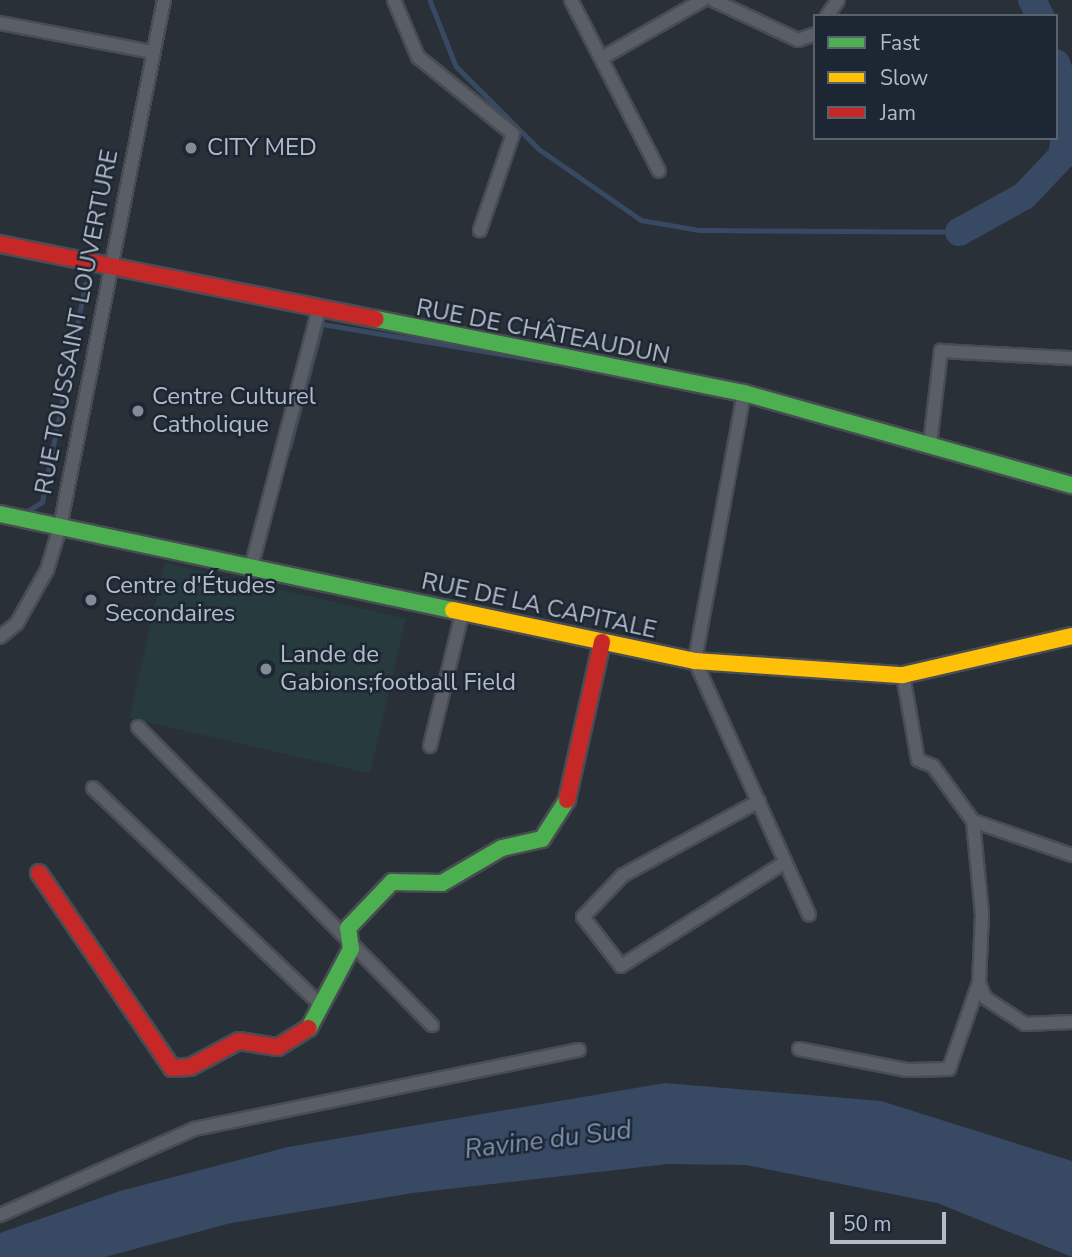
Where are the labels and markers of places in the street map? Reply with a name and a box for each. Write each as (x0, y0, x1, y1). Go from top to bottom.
place label: CITY MED (207, 134, 317, 162)
marker: CITY MED (181, 138, 201, 158)
place label: Centre Culturel Catholique (152, 383, 316, 439)
marker: Centre Culturel Catholique (130, 403, 146, 419)
place label: Centre d'Études Secondaires (105, 572, 276, 628)
marker: Centre d'Études Secondaires (83, 592, 99, 608)
place label: Lande de Gabions;football Field (280, 641, 516, 697)
marker: Lande de Gabions;football Field (258, 661, 274, 677)

